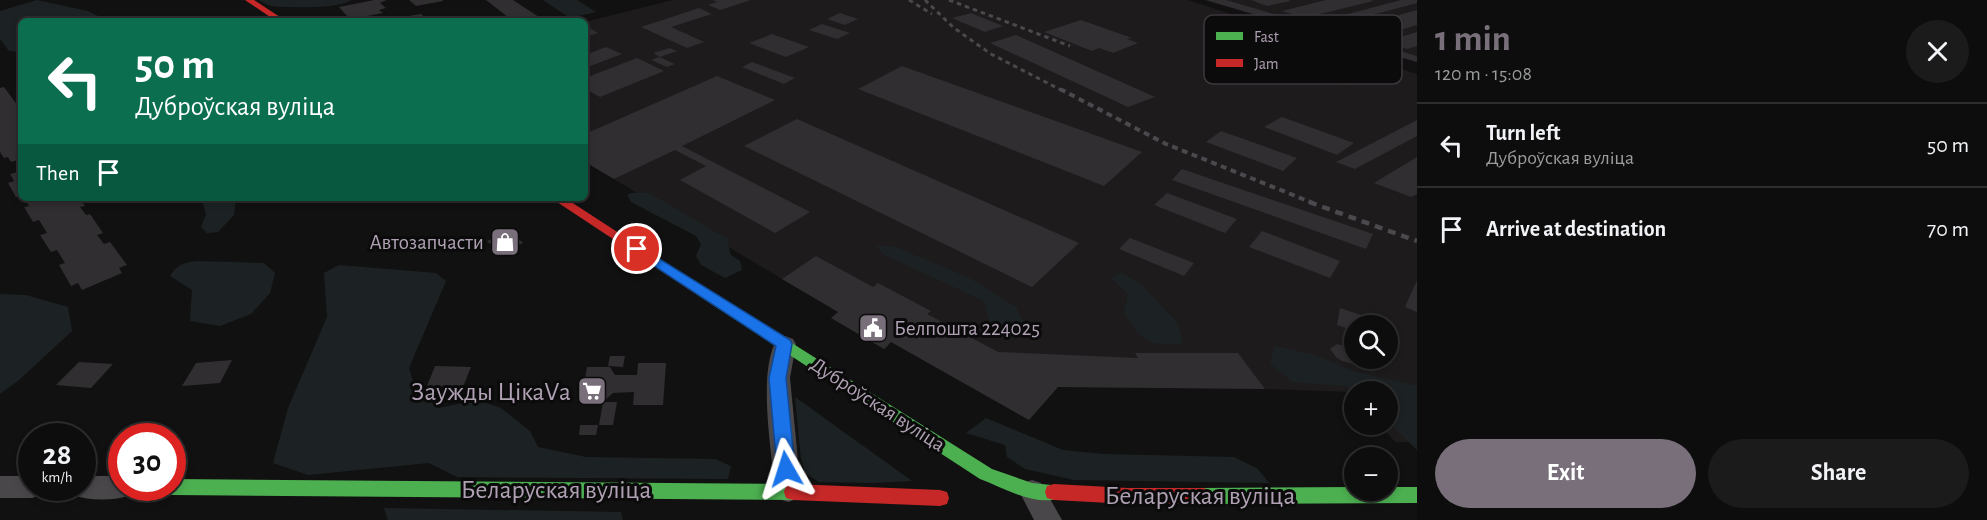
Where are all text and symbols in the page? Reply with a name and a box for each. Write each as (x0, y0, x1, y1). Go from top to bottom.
legend (1204, 15, 1402, 84)
button: close (1906, 20, 1969, 83)
text: 1 min (1435, 21, 1511, 57)
text: Fast (1254, 29, 1279, 45)
icon: left (36, 42, 114, 120)
text: 50 m (135, 44, 215, 86)
text: Jam (1254, 56, 1279, 72)
text: 120 m · 15:08 (1435, 64, 1532, 84)
text: Дуброўская вуліца (135, 93, 335, 120)
text: Turn left (1486, 122, 1560, 144)
icon: left (1435, 129, 1468, 162)
text: 50 m (1927, 134, 1969, 156)
text: Дуброўская вуліца (1486, 148, 1634, 168)
icon: arrive (92, 156, 125, 189)
text: Then (36, 162, 80, 184)
icon: arrive (1435, 213, 1468, 246)
text: Arrive at destination (1486, 218, 1666, 240)
text: 70 m (1927, 218, 1969, 240)
pin (611, 223, 662, 274)
shop icon: Автозапчасти (489, 226, 521, 258)
place label: Автозапчасти (369, 232, 484, 253)
icon: arrive (620, 232, 653, 265)
public building icon: Белпошта 224025 (857, 312, 889, 344)
map controls (1344, 315, 1398, 501)
button: search (1344, 315, 1398, 369)
place label: Белпошта 224025 (894, 318, 1040, 339)
street label: Дуброўская вуліца (807, 353, 949, 456)
supermarket icon: Заужды ЦікаVа (576, 375, 608, 407)
place label: Заужды ЦікаVа (411, 379, 571, 405)
button: + (1344, 381, 1398, 435)
speed limit sign: 30 (108, 423, 186, 501)
position arrow (754, 437, 818, 501)
button: Exit (1435, 439, 1696, 508)
button: Share (1708, 439, 1969, 508)
text: 28 (43, 440, 71, 470)
button: − (1344, 447, 1398, 501)
text: km/h (42, 470, 72, 485)
street label: Беларуская вуліца (461, 477, 651, 503)
street label: Беларуская вуліца (1105, 483, 1295, 509)

